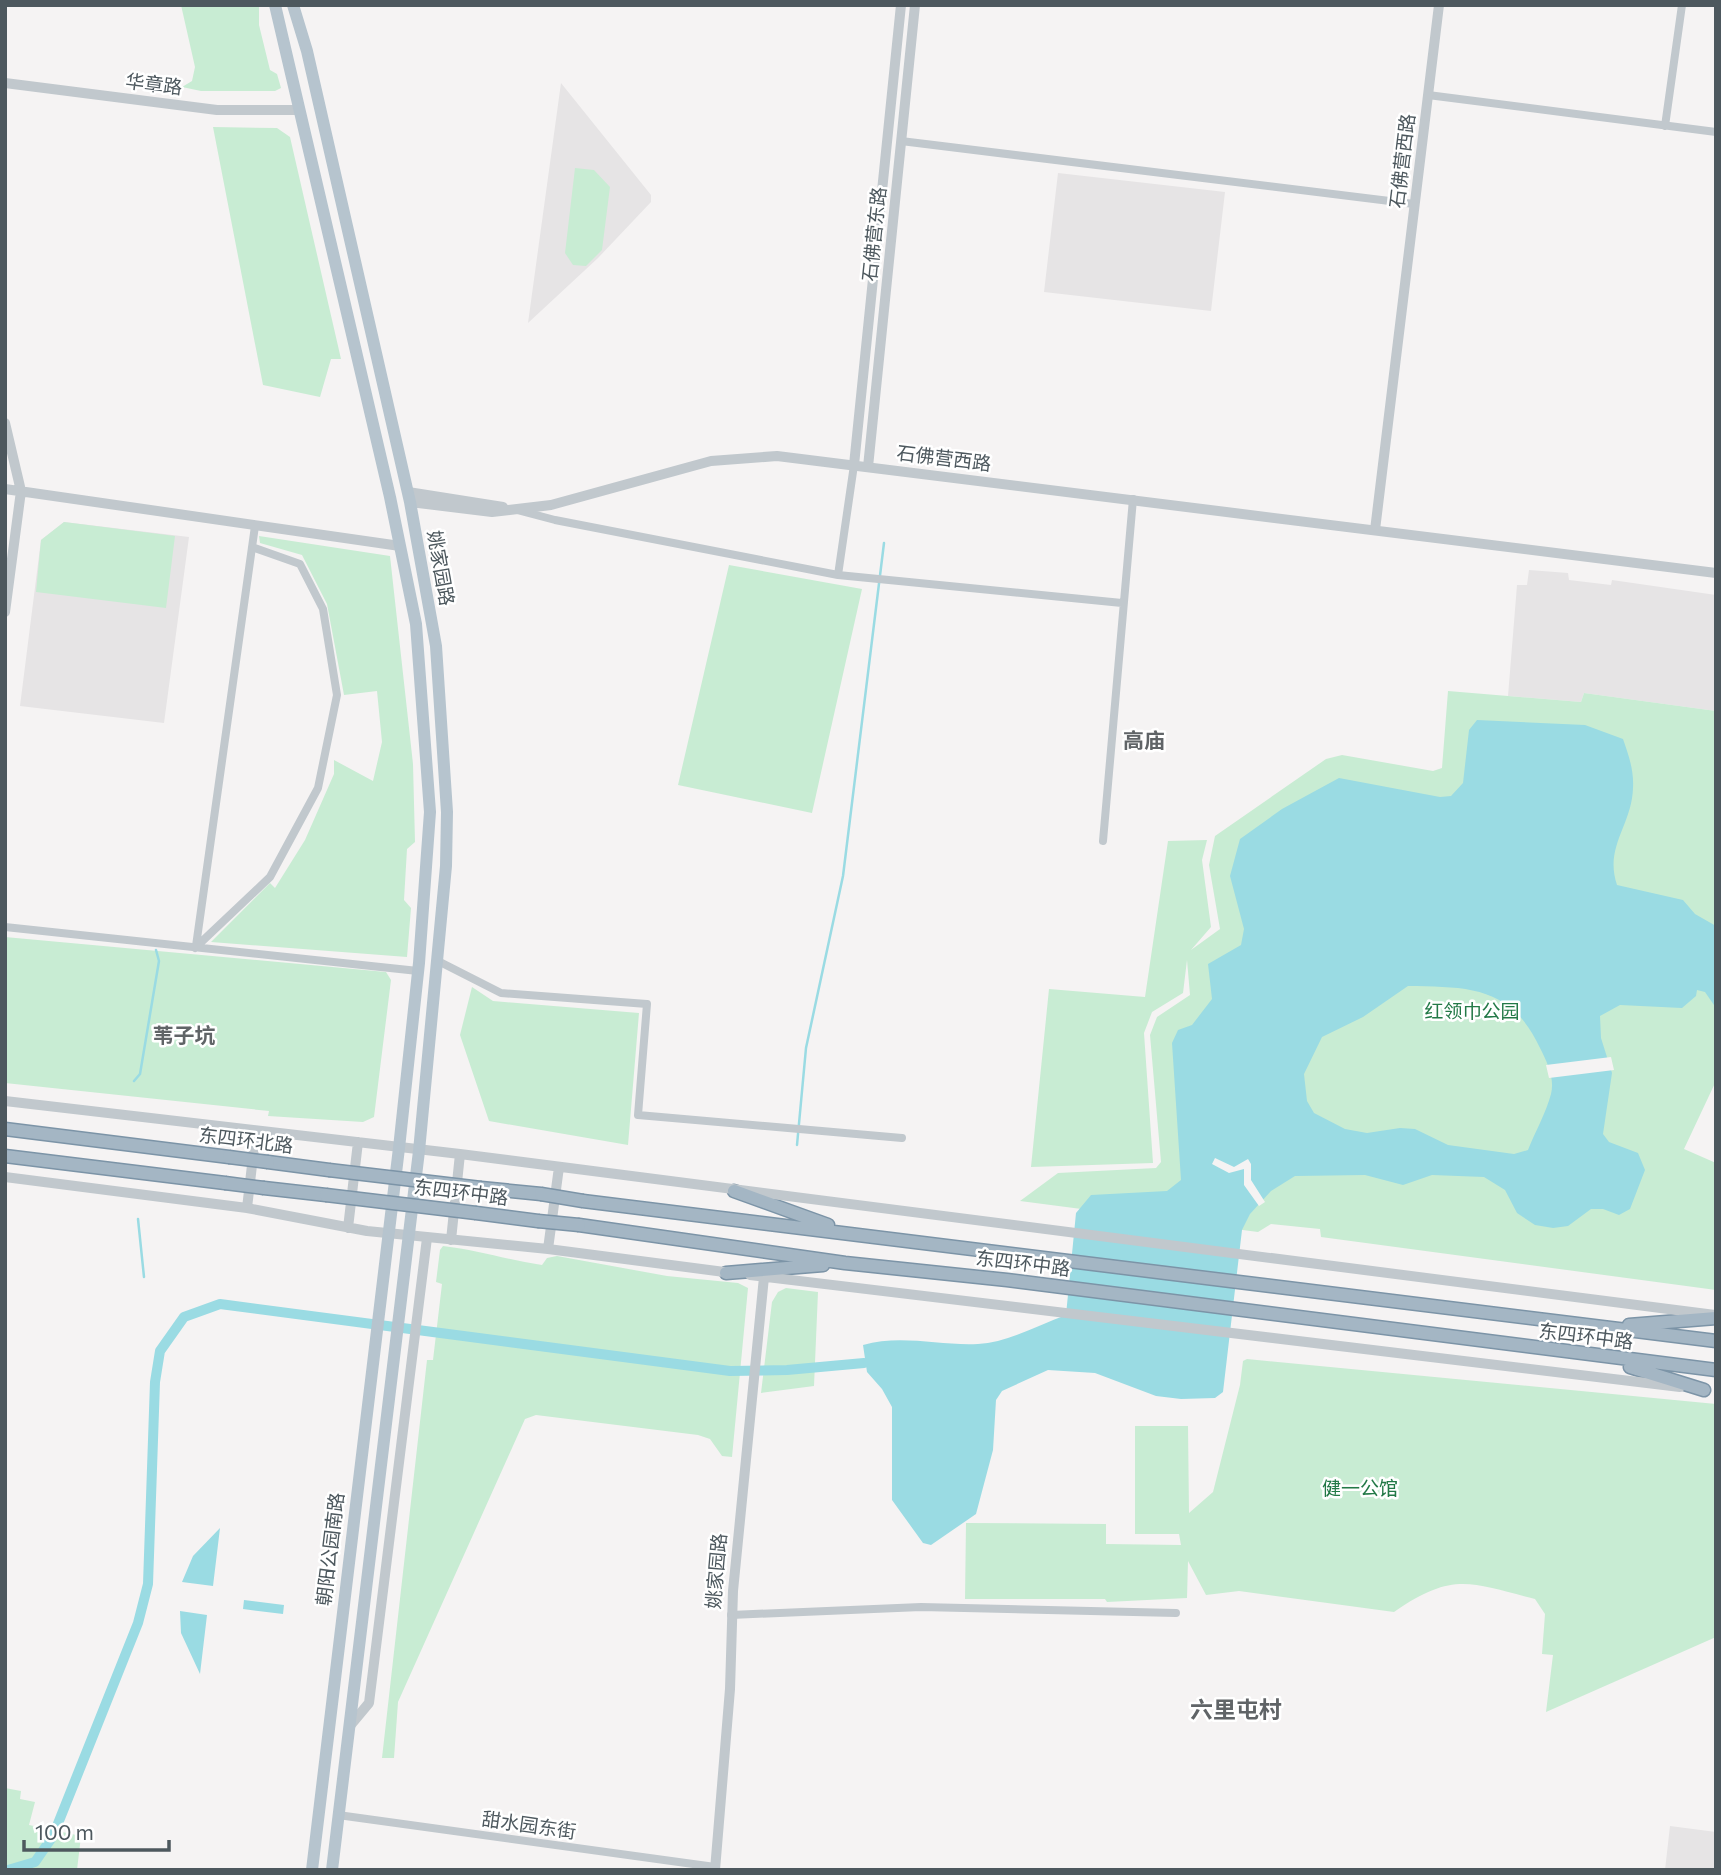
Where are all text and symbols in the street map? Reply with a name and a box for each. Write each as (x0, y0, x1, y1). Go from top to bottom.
street label: 华章路 (124, 69, 184, 98)
street label: 石佛营西路 (1384, 112, 1419, 209)
street label: 石佛营东路 (857, 185, 890, 282)
street label: 石佛营西路 (896, 440, 993, 475)
street label: 姚家园路 (424, 528, 459, 607)
district label: 高庙 (1123, 727, 1165, 752)
park label: 红领巾公园 (1424, 999, 1520, 1022)
district label: 苇子坑 (153, 1022, 216, 1047)
street label: 东四环北路 (198, 1122, 295, 1157)
street label: 东四环中路 (413, 1174, 510, 1209)
street label: 东四环中路 (975, 1245, 1072, 1280)
street label: 东四环中路 (1538, 1318, 1635, 1353)
park label: 健一公馆 (1322, 1476, 1398, 1499)
street label: 朝阳公园南路 (311, 1491, 348, 1607)
street label: 姚家园路 (701, 1532, 730, 1610)
district label: 六里屯村 (1190, 1695, 1282, 1723)
street label: 甜水园东街 (480, 1807, 578, 1843)
scale bar (24, 1808, 170, 1852)
text: 100 m (35, 1819, 94, 1844)

